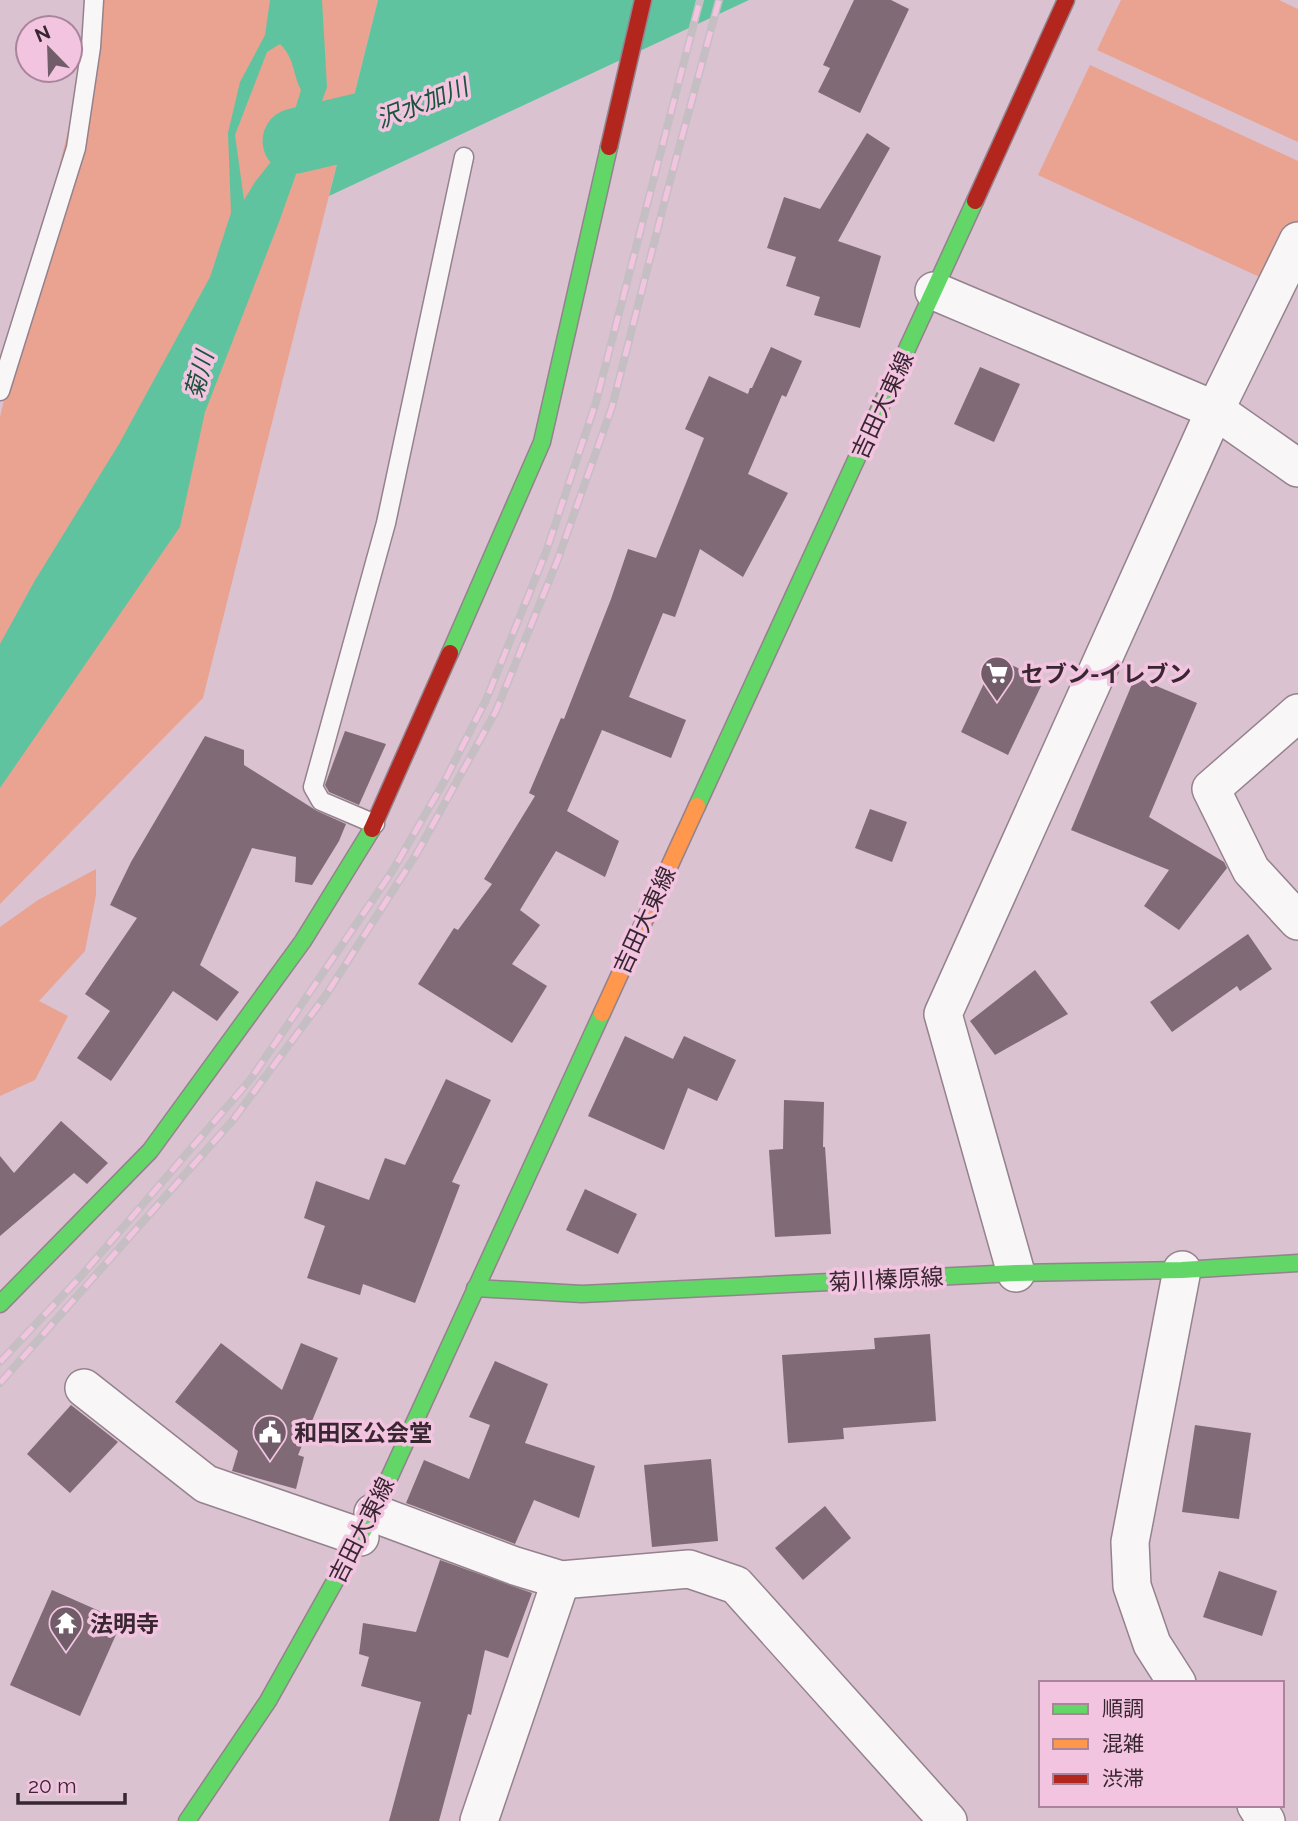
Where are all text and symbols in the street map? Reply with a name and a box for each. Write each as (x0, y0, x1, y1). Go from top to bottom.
north arrow (14, 14, 84, 84)
text: N (31, 20, 53, 46)
water label: 沢水加川 (372, 71, 475, 134)
water label: 菊川 (179, 345, 220, 402)
street label: 吉田大東線 (845, 347, 919, 463)
supermarket icon: セブン-イレブン (978, 654, 1016, 703)
place label: セブン-イレブン (1021, 660, 1192, 687)
street label: 吉田大東線 (607, 862, 681, 978)
street label: 菊川榛原線 (828, 1263, 944, 1295)
public building icon: 和田区公会堂 (251, 1413, 289, 1462)
place label: 和田区公会堂 (294, 1419, 432, 1446)
street label: 吉田大東線 (323, 1473, 399, 1587)
temple icon: 法明寺 (47, 1604, 85, 1653)
place label: 法明寺 (90, 1610, 159, 1637)
legend (1039, 1681, 1284, 1807)
text: 順調 (1102, 1696, 1144, 1721)
text: 混雑 (1102, 1731, 1144, 1756)
scale bar (18, 1762, 124, 1806)
text: 渋滞 (1102, 1766, 1144, 1791)
text: 20 m (28, 1773, 76, 1798)

